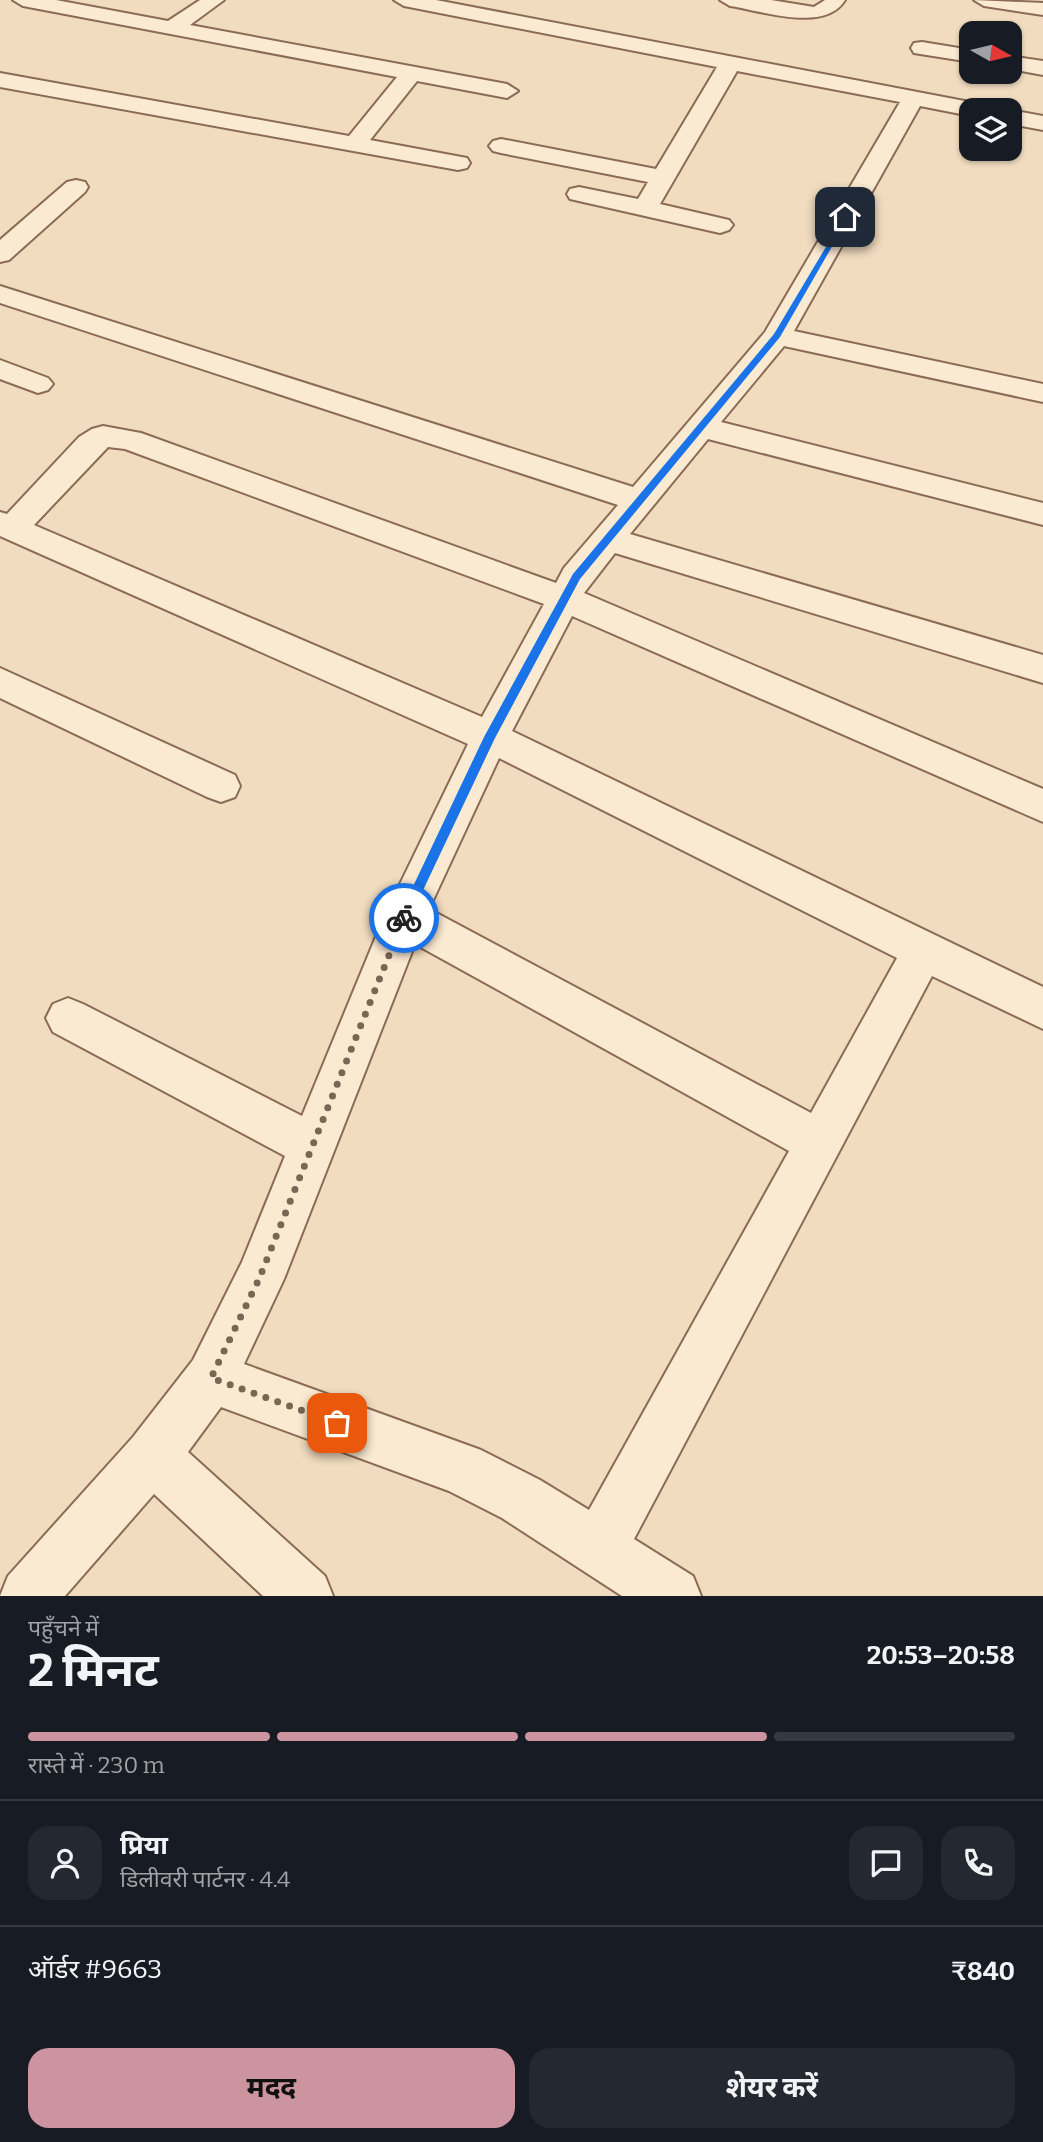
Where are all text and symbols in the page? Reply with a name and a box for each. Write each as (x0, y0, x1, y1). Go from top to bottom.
north arrow (959, 21, 1022, 84)
map controls (959, 21, 1022, 161)
button: layers (959, 98, 1022, 161)
pin (815, 187, 875, 247)
icon: home (826, 198, 864, 236)
courier (369, 883, 439, 953)
icon: bike (385, 899, 423, 937)
pin (307, 1393, 367, 1453)
icon: bag (318, 1404, 356, 1442)
text: पहुँचने में (28, 1614, 99, 1642)
text: 20:53–20:58 (867, 1640, 1015, 1671)
text: 2 मिनट (28, 1643, 159, 1698)
text: रास्ते में · 230 m (28, 1751, 165, 1779)
button: person (28, 1826, 102, 1900)
button: chat (849, 1826, 923, 1900)
button: phone (941, 1826, 1015, 1900)
text: प्रिया (120, 1830, 168, 1861)
text: डिलीवरी पार्टनर · 4.4 (120, 1865, 290, 1893)
text: ऑर्डर #9663 (28, 1954, 162, 1985)
text: ₹840 (951, 1956, 1015, 1987)
button: मदद (28, 2048, 515, 2128)
button: शेयर करें (529, 2048, 1015, 2128)

